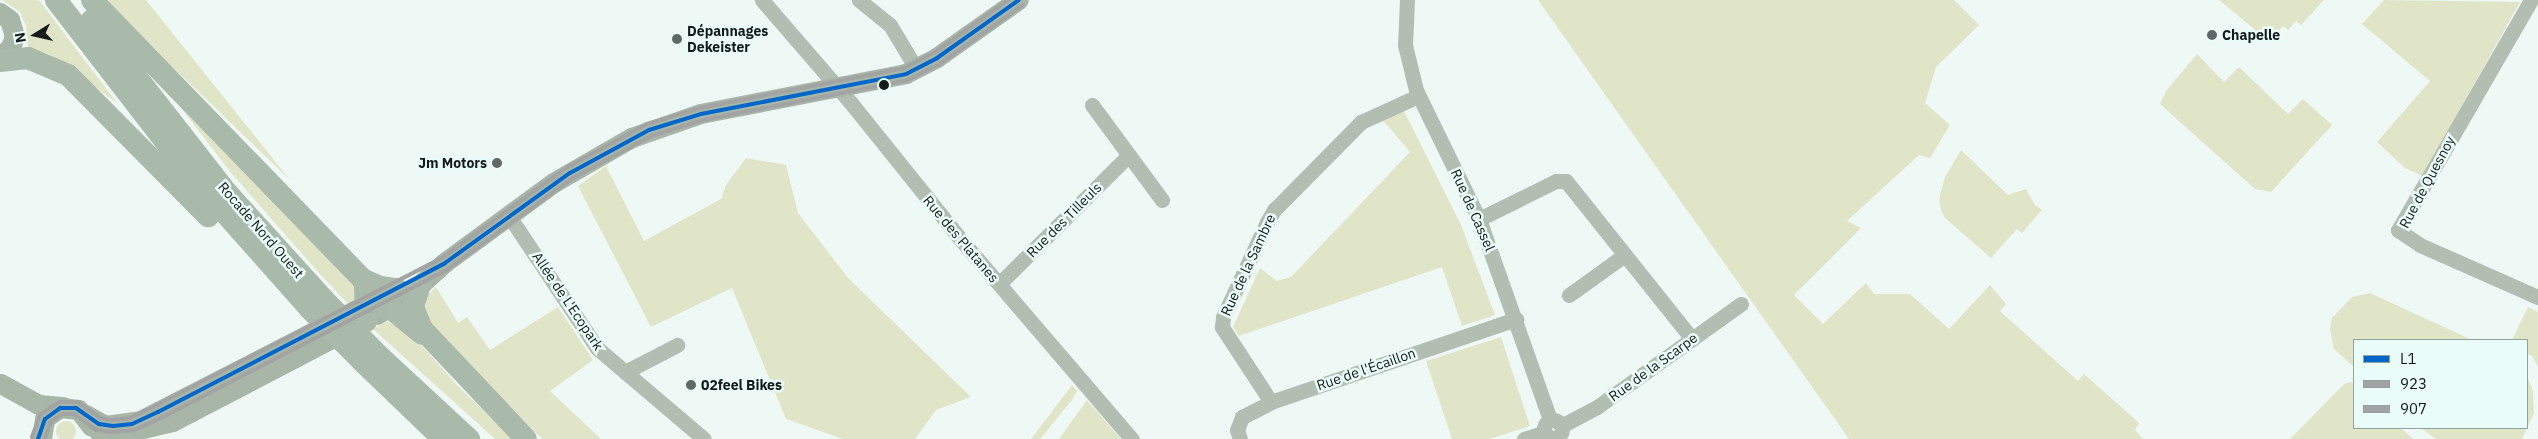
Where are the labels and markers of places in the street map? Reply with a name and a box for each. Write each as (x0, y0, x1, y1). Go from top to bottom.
place label: Dépannages Dekeister (687, 23, 768, 56)
place label: Chapelle (2222, 27, 2280, 43)
marker: Chapelle (2206, 29, 2218, 41)
marker: Dépannages Dekeister (671, 33, 683, 45)
unlabelled marker (879, 80, 889, 90)
place label: Jm Motors (418, 155, 487, 171)
marker: Jm Motors (491, 157, 503, 169)
place label: 02feel Bikes (701, 377, 782, 393)
marker: 02feel Bikes (685, 379, 697, 391)

